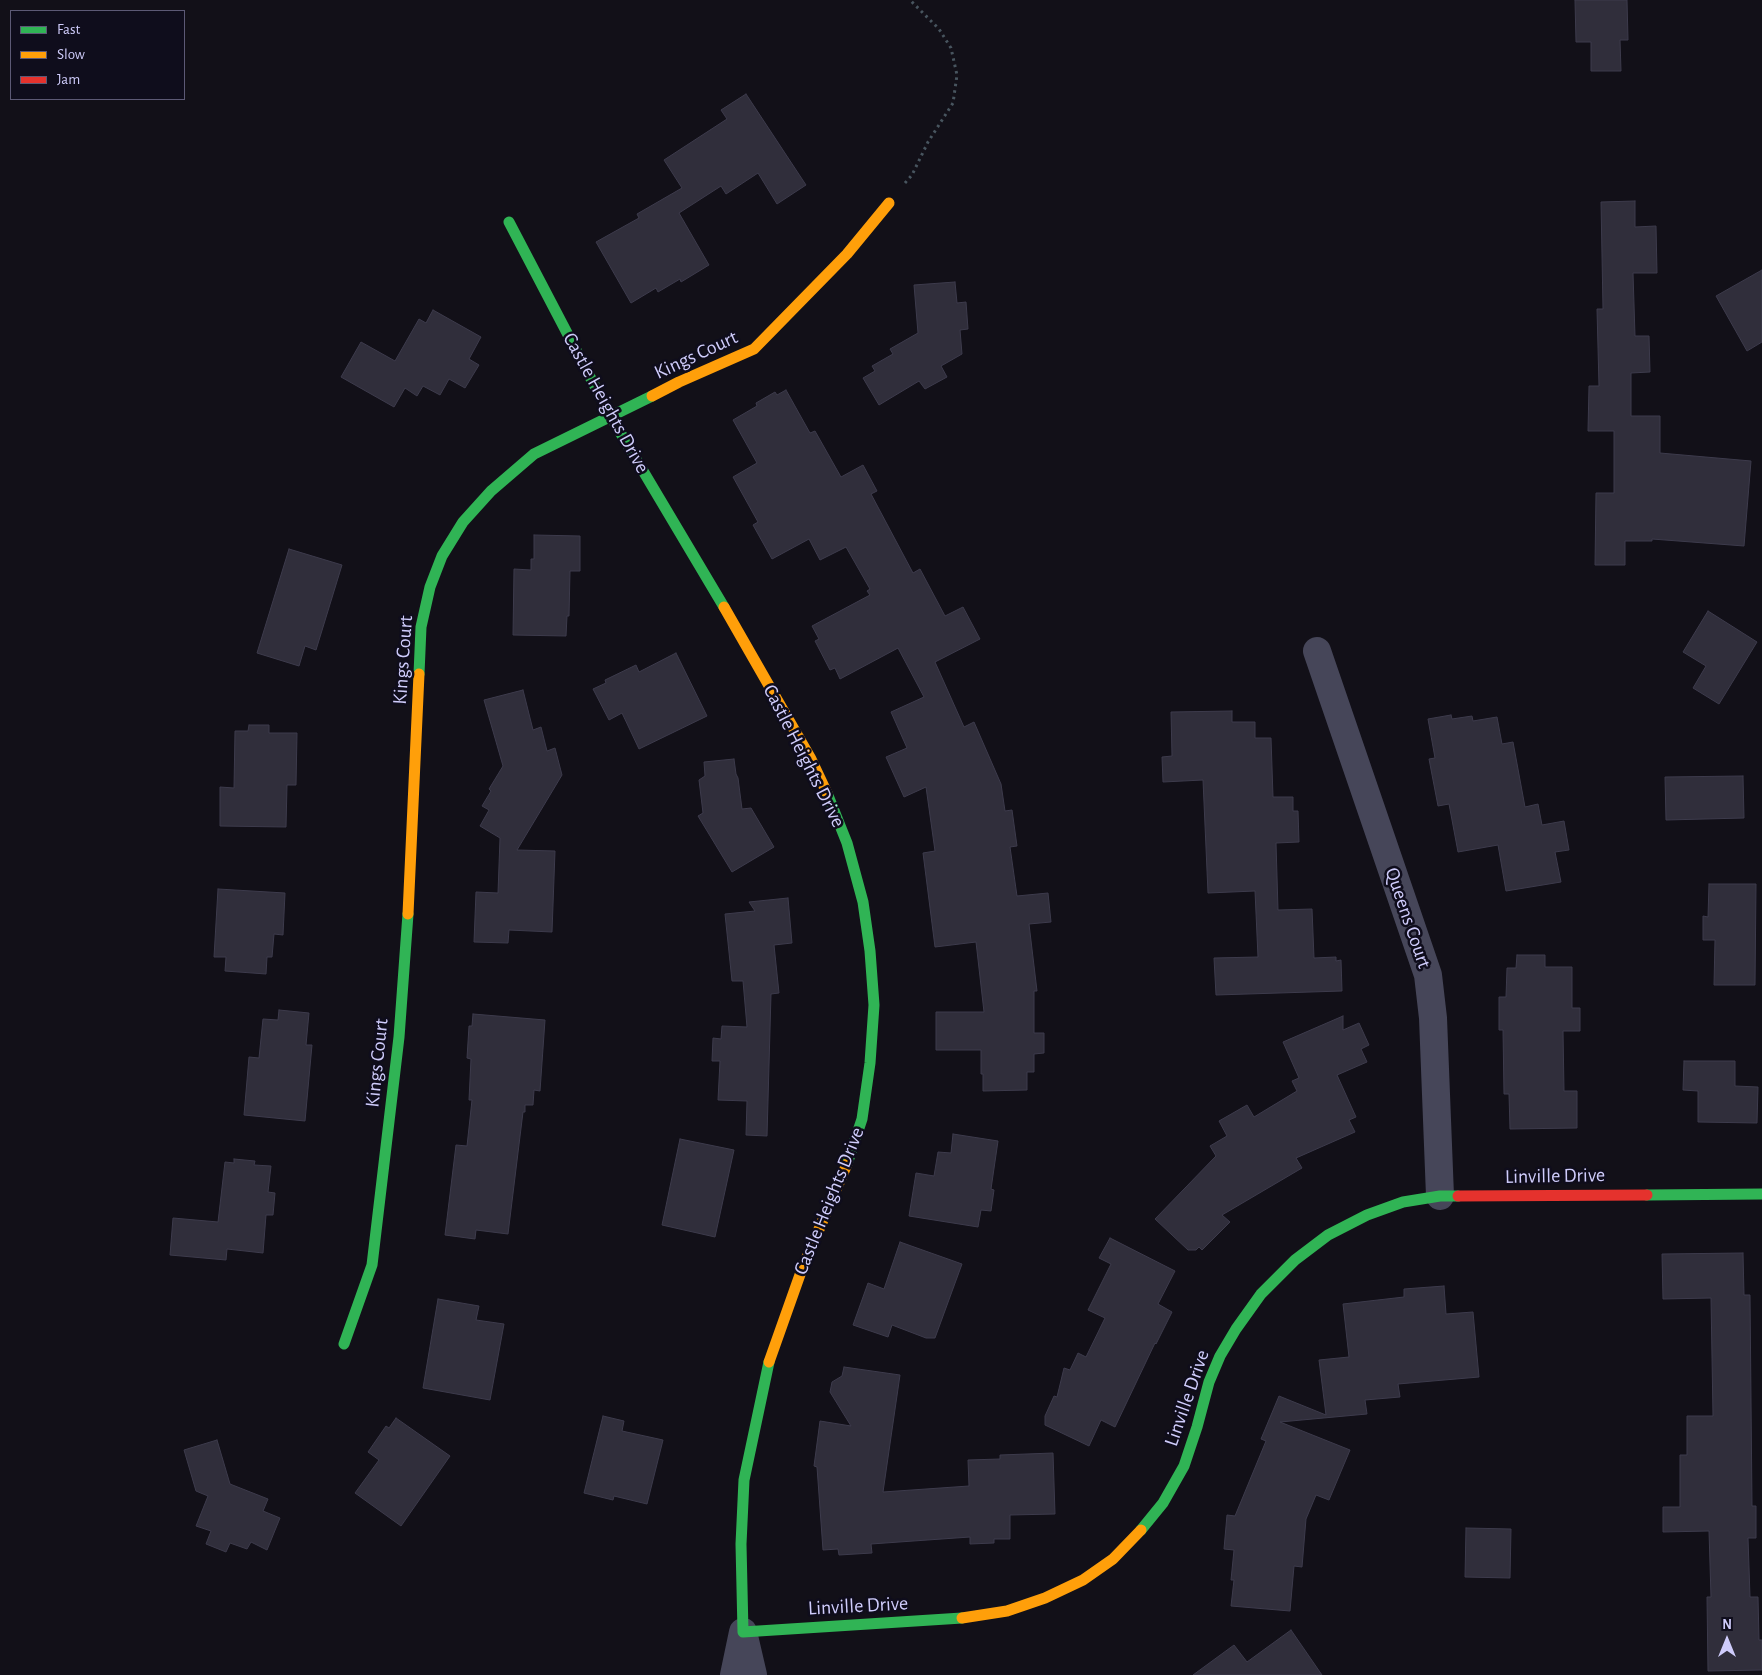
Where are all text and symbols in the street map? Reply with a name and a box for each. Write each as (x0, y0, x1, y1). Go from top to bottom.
legend (10, 10, 185, 100)
text: Fast (57, 22, 80, 37)
text: Slow (57, 47, 85, 62)
text: Jam (57, 72, 80, 87)
street label: Kings Court (651, 325, 741, 385)
street label: Castle Heights Drive (557, 329, 655, 477)
street label: Kings Court (388, 615, 418, 705)
street label: Castle Heights Drive (758, 681, 850, 831)
street label: Queens Court (1380, 864, 1436, 972)
street label: Kings Court (360, 1017, 394, 1109)
street label: Castle Heights Drive (788, 1124, 870, 1278)
street label: Linville Drive (1505, 1163, 1605, 1189)
street label: Linville Drive (1159, 1347, 1215, 1449)
street label: Linville Drive (807, 1591, 909, 1621)
north arrow (1702, 1615, 1752, 1665)
text: N (1722, 1618, 1732, 1632)

